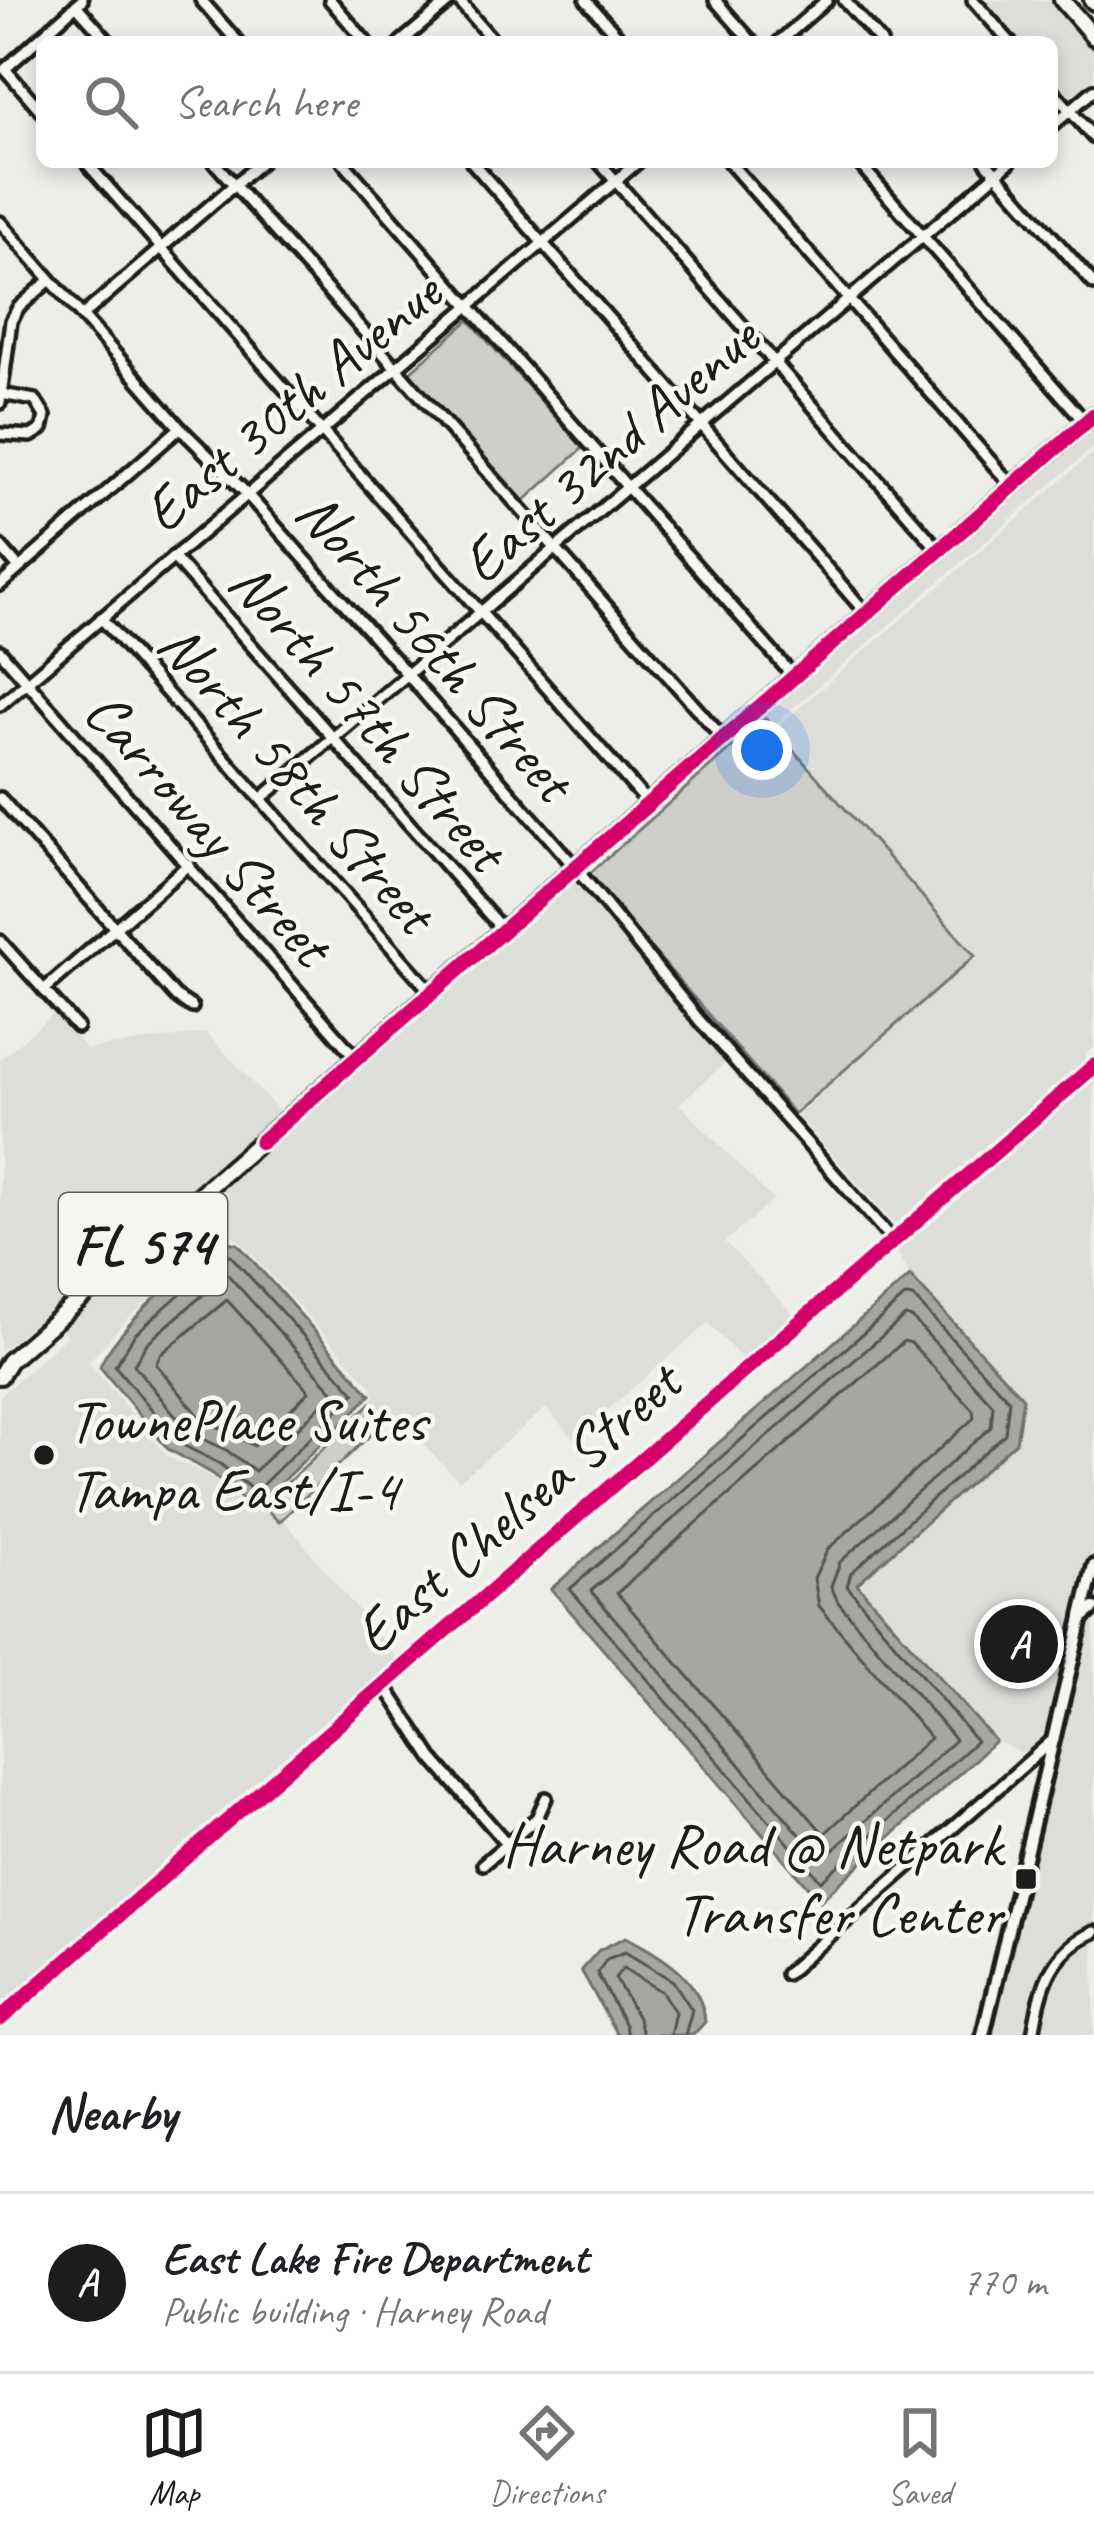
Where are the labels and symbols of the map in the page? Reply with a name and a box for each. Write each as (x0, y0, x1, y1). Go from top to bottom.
street label: East 30th Avenue (127, 253, 459, 549)
street label: East 32nd Avenue (445, 297, 777, 600)
street label: North 56th Street (280, 475, 594, 820)
street label: North 57th Street (213, 545, 527, 890)
street label: North 58th Street (142, 607, 456, 952)
street label: Carroway Street (68, 675, 351, 984)
your location (732, 720, 792, 780)
road number: FL 574 (59, 1193, 227, 1295)
street label: East Chelsea Street (338, 1342, 699, 1670)
place label: TownePlace Suites Tampa East/I-4 (68, 1383, 431, 1528)
marker: TownePlace Suites Tampa East/I-4 (31, 1442, 57, 1468)
pin: A (980, 1599, 1058, 1689)
place label: Harney Road @ Netpark Transfer Center (503, 1807, 1006, 1952)
marker: Harney Road @ Netpark Transfer Center (1013, 1866, 1039, 1892)

